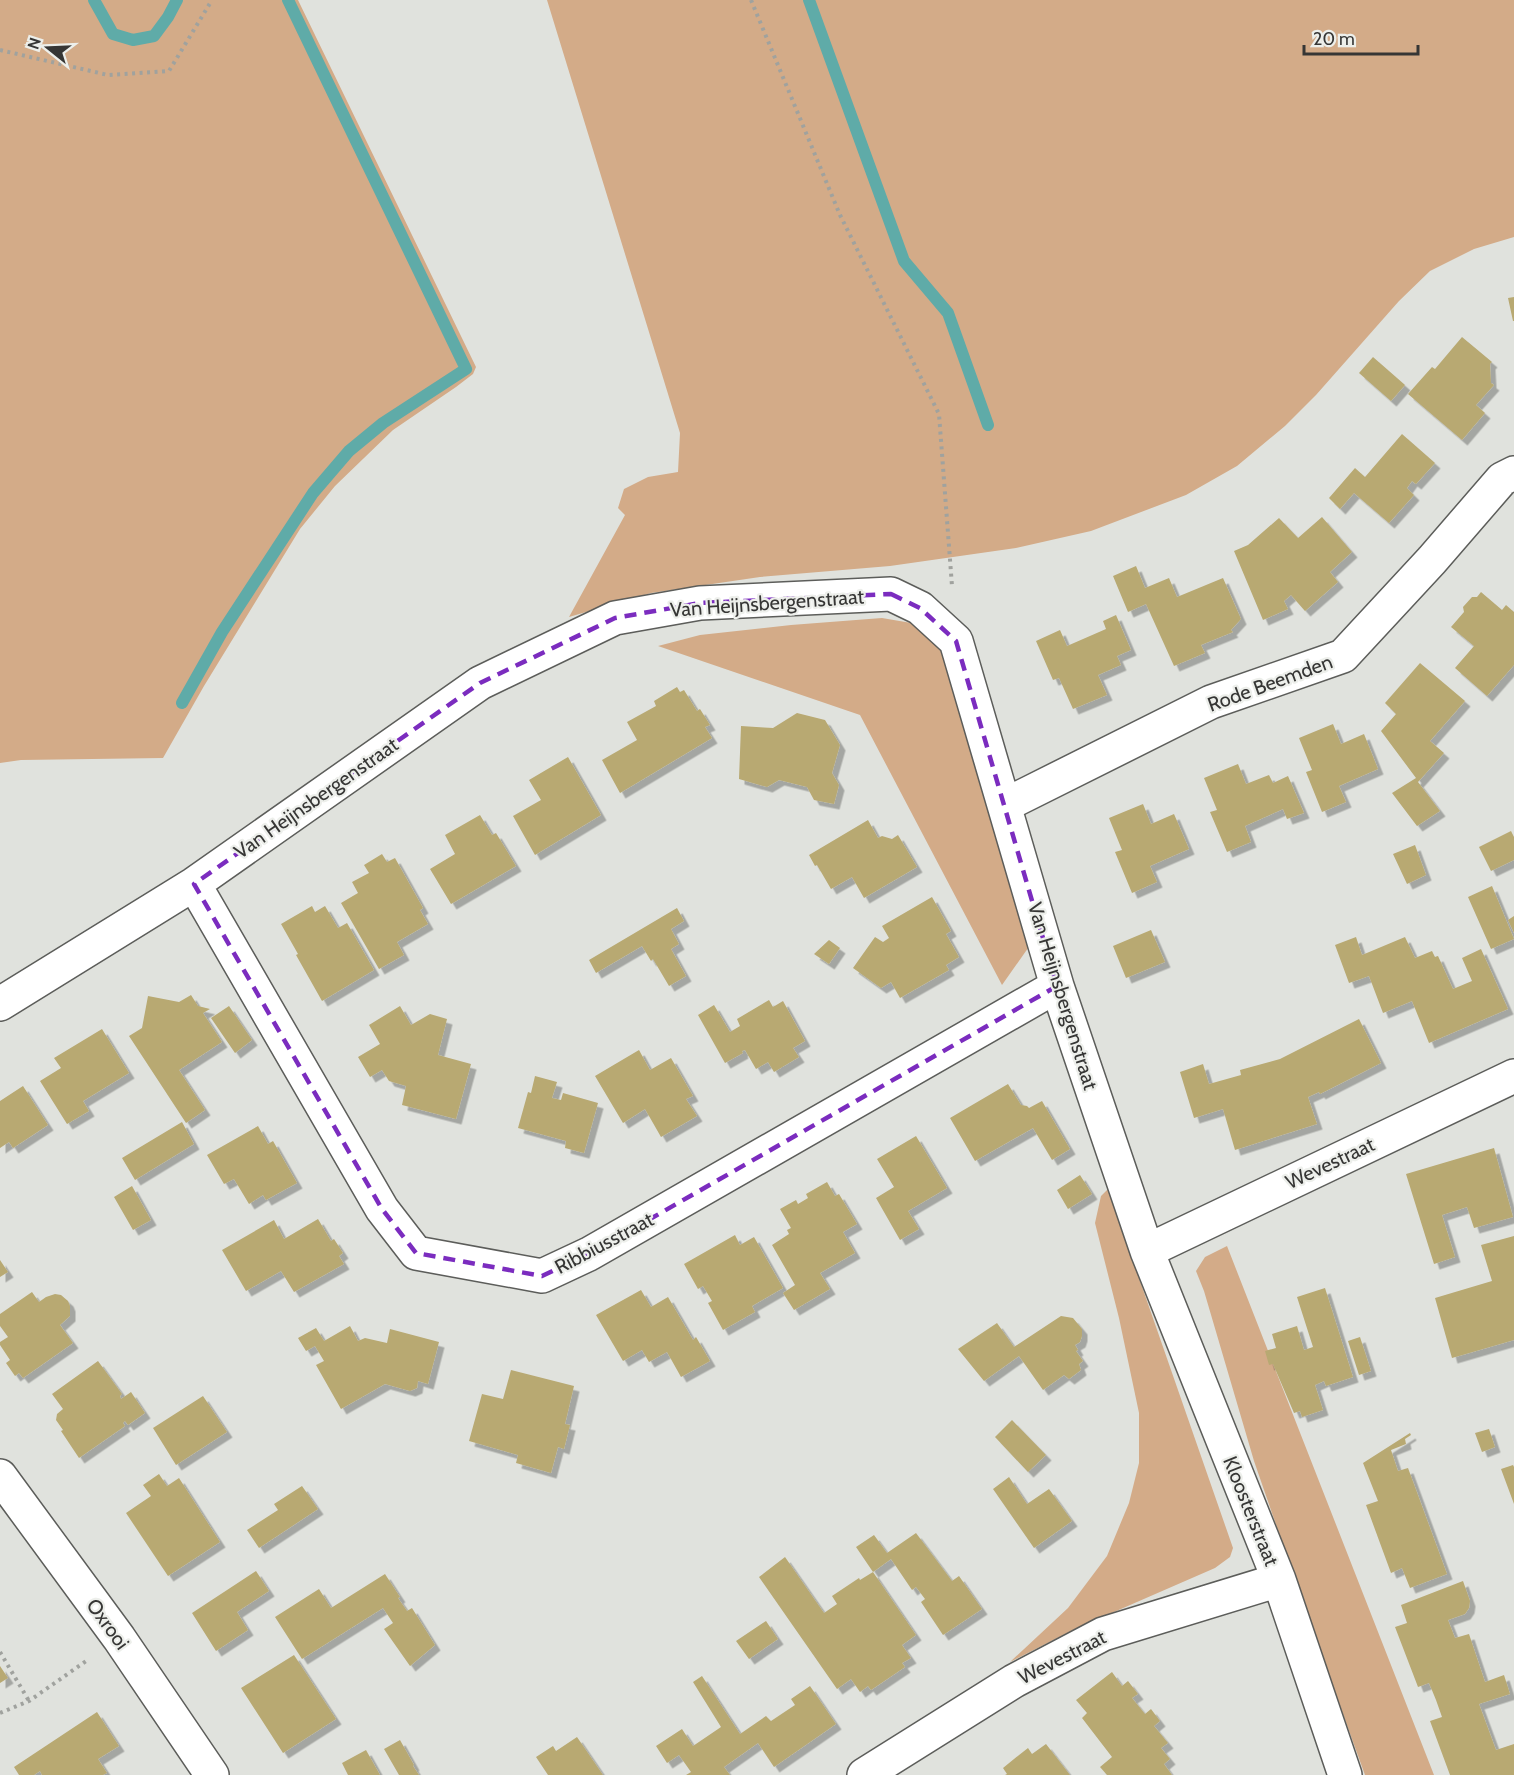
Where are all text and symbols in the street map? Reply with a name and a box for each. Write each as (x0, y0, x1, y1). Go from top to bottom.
north arrow (18, 18, 78, 78)
scale bar (1304, 18, 1418, 56)
text: 20 m (1313, 28, 1355, 50)
text: N (23, 35, 45, 52)
street label: Van Heijnsbergenstraat (669, 584, 865, 622)
street label: Rode Beemden (1204, 649, 1336, 717)
street label: Van Heijnsbergenstraat (229, 732, 403, 864)
street label: Van Heijnsbergenstraat (1023, 899, 1103, 1093)
street label: Wevestraat (1282, 1132, 1378, 1194)
street label: Ribbiusstraat (551, 1207, 658, 1279)
street label: Kloosterstraat (1218, 1453, 1284, 1570)
street label: Oxrooi (82, 1594, 134, 1654)
street label: Wevestraat (1014, 1625, 1110, 1689)

